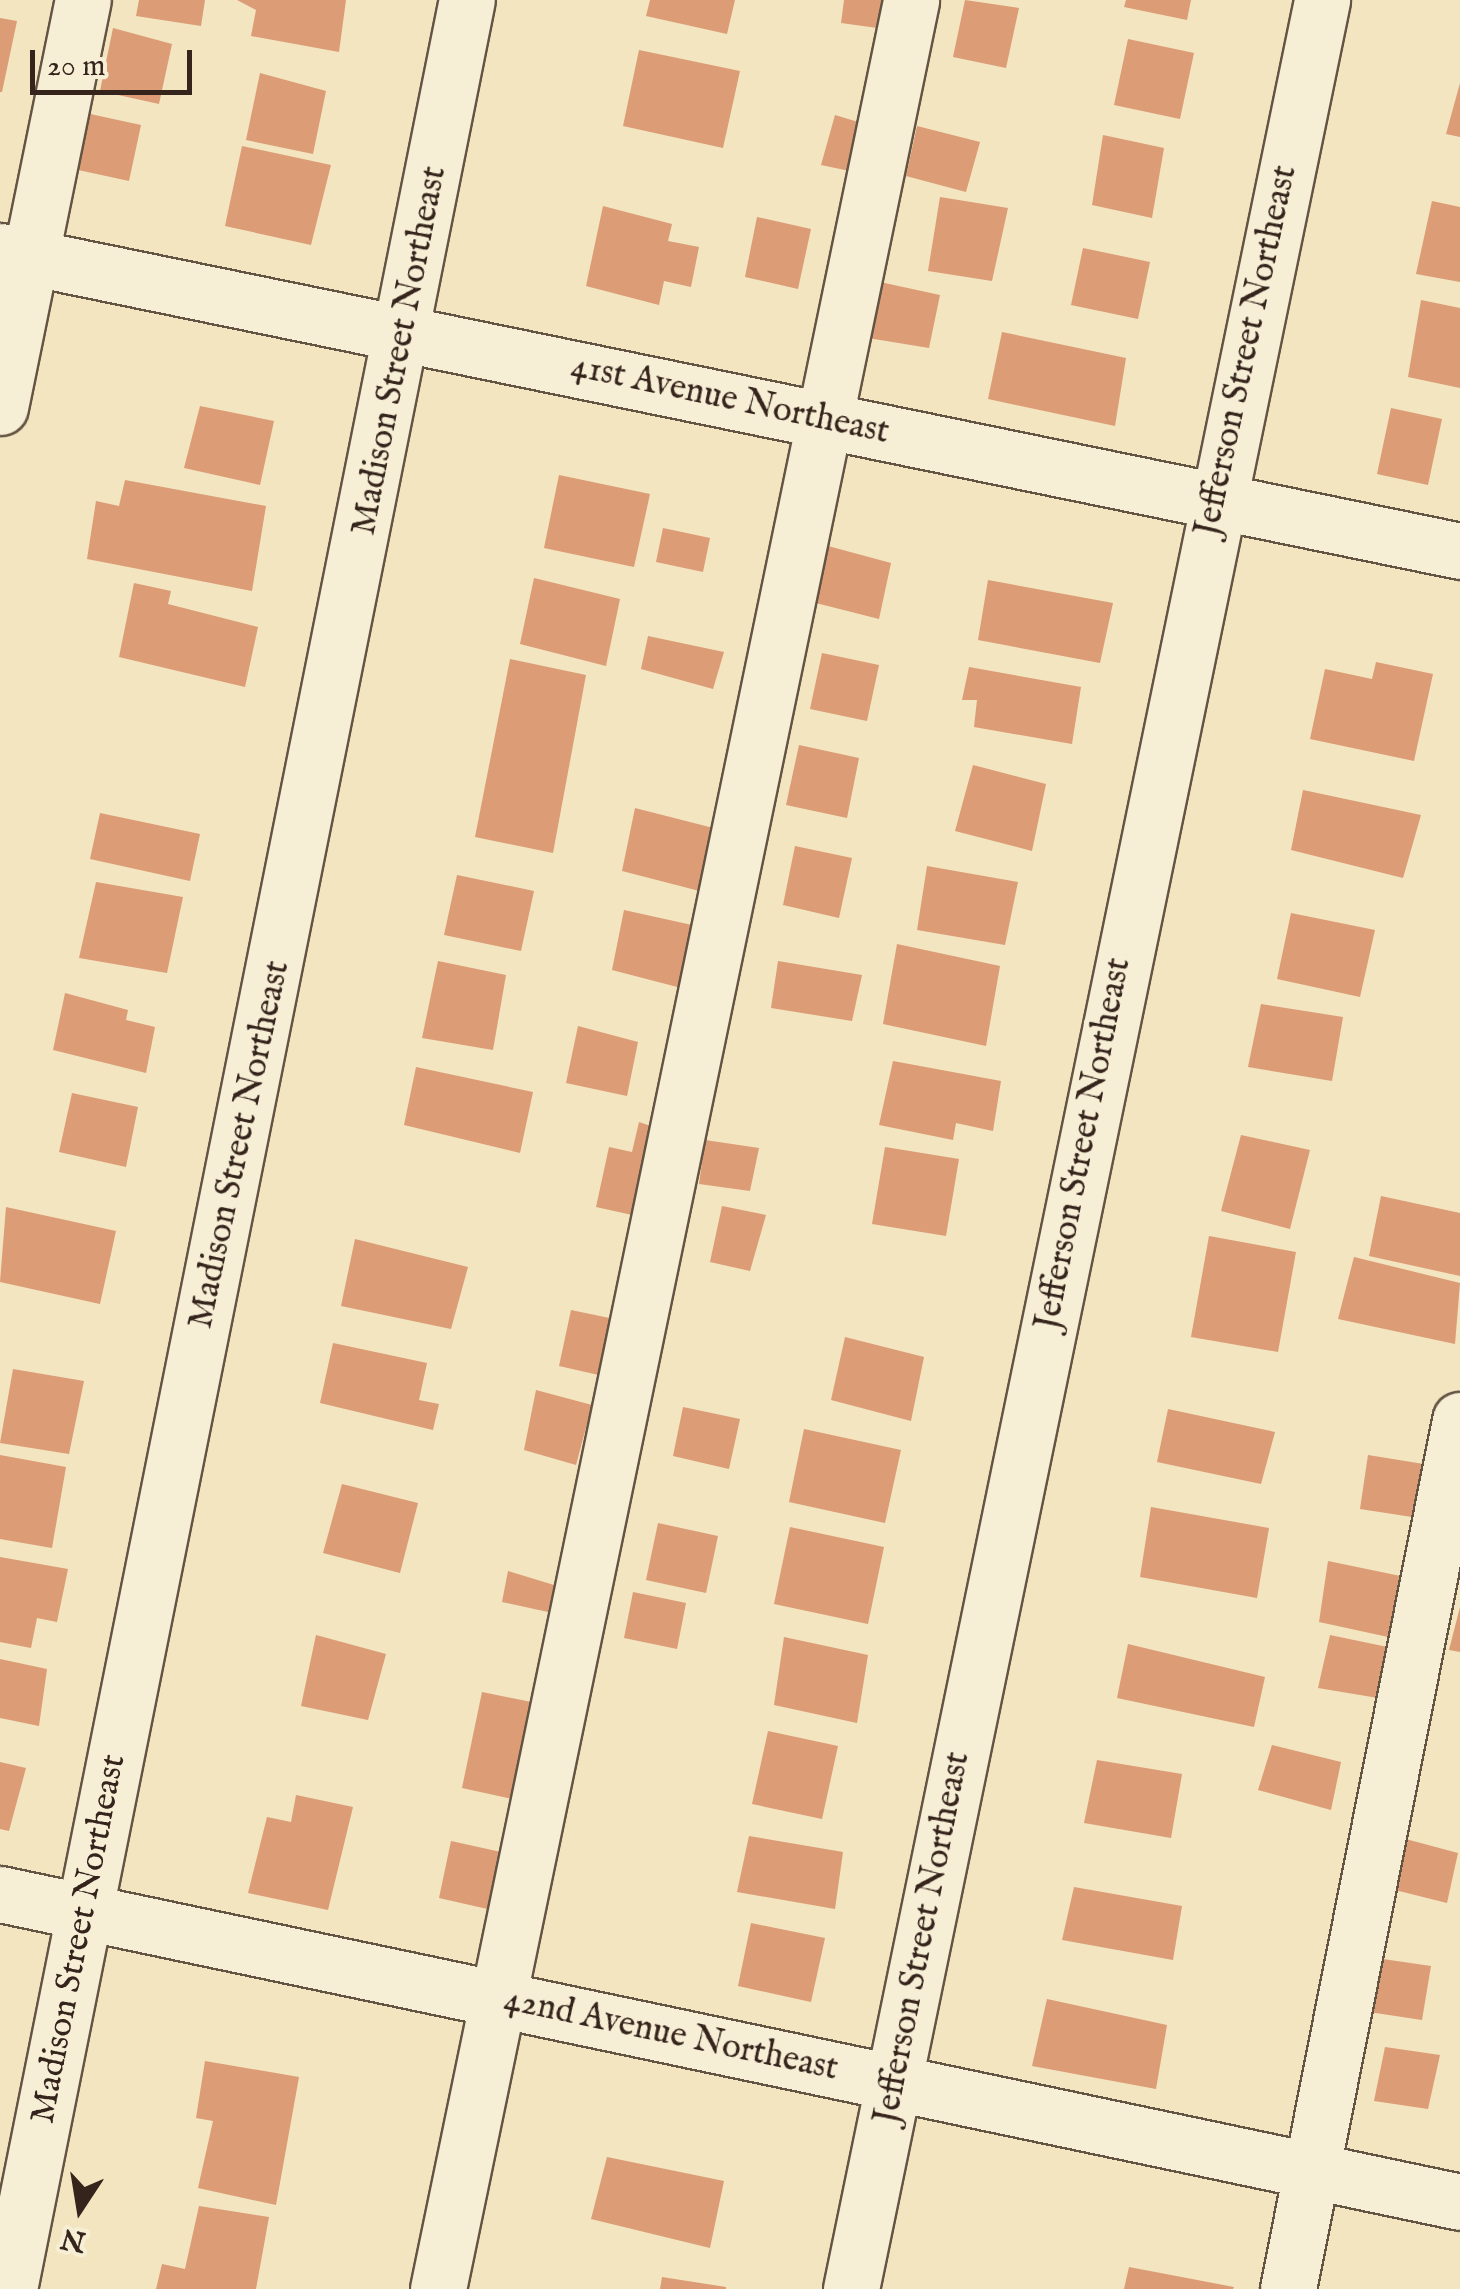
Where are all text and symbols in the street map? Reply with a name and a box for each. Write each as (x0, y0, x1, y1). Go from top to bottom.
scale bar (35, 30, 198, 92)
text: 20 m (47, 48, 106, 86)
street label: Jefferson Street Northeast (1187, 162, 1307, 540)
street label: Madison Street Northeast (344, 163, 456, 539)
street label: 41st Avenue Northeast (567, 346, 893, 454)
street label: Jefferson Street Northeast (1027, 954, 1141, 1334)
street label: Madison Street Northeast (180, 957, 300, 1333)
street label: Jefferson Street Northeast (866, 1748, 980, 2128)
street label: Madison Street Northeast (23, 1751, 135, 2127)
street label: 42nd Avenue Northeast (500, 1979, 842, 2091)
north arrow (30, 2159, 130, 2259)
text: N (58, 2219, 89, 2258)

